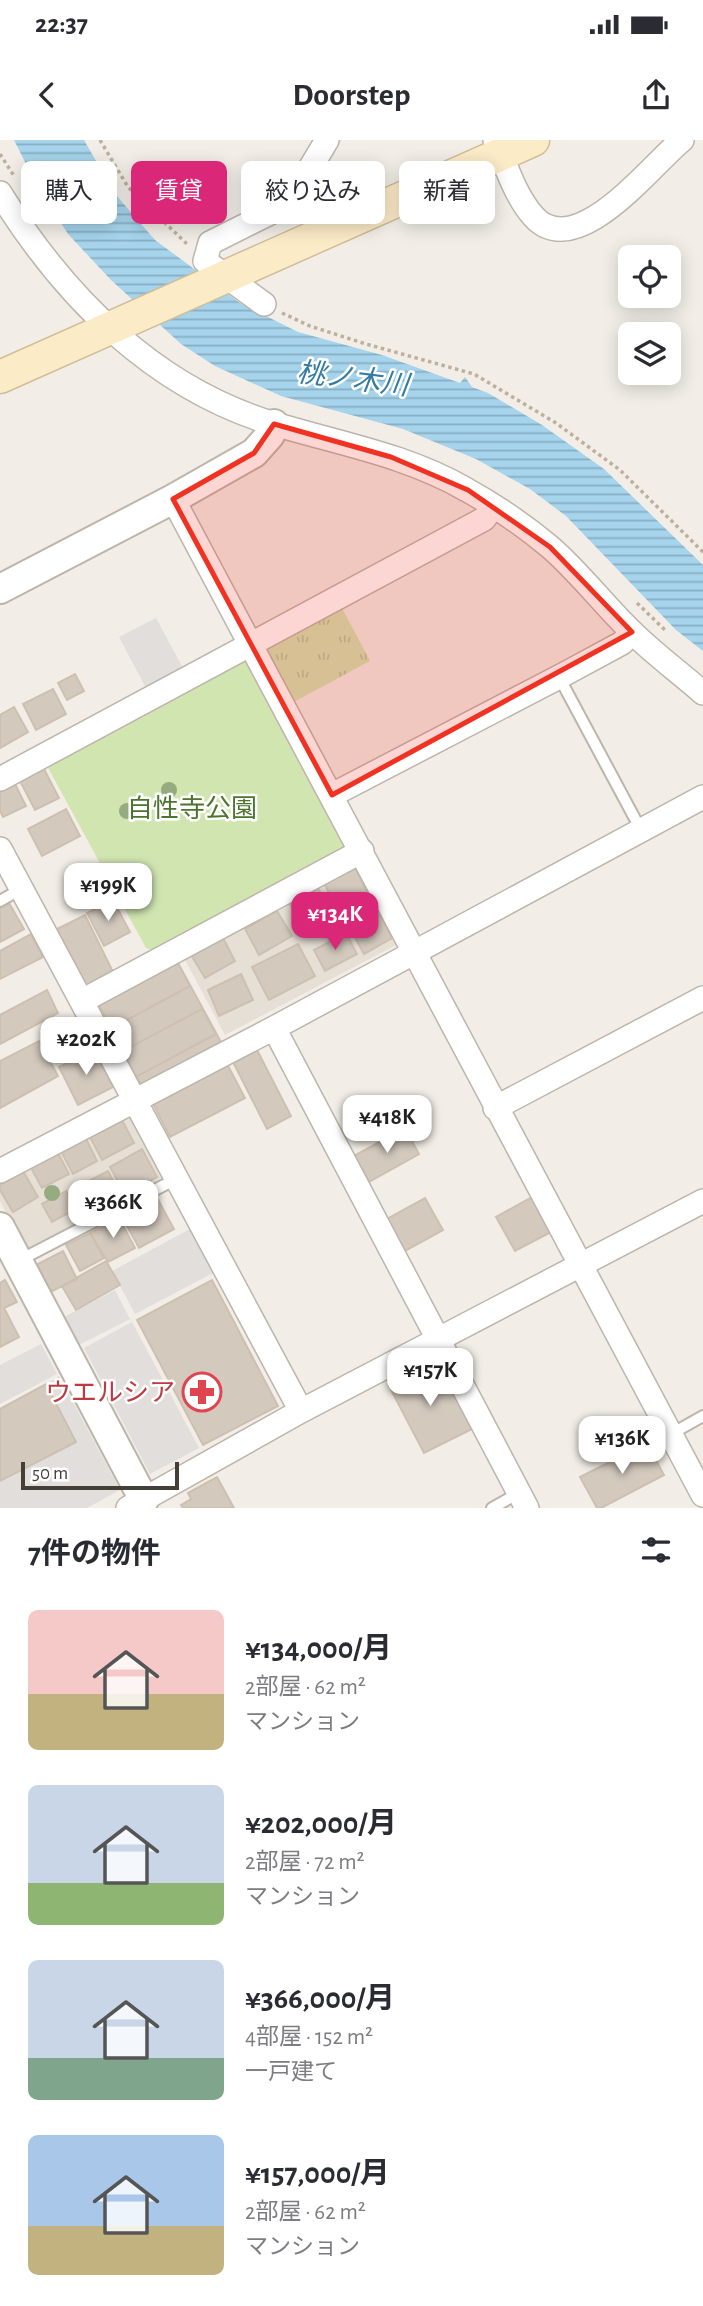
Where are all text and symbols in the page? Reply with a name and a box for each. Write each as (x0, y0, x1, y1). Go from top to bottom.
text: 22:37 (35, 11, 88, 37)
icon: back (28, 76, 66, 114)
icon: share (637, 76, 675, 114)
text: Doorstep (293, 79, 410, 111)
chip: 購入 (21, 161, 117, 224)
chip: 賃貸 (131, 161, 227, 224)
chip: 絞り込み (241, 161, 385, 224)
chip: 新着 (399, 161, 495, 224)
map controls (618, 245, 681, 385)
button: locate (618, 245, 681, 308)
button: layers (618, 322, 681, 385)
water label: 桃ノ木川 (295, 357, 413, 401)
park label: 自性寺公園 (127, 795, 257, 822)
pin: ¥199K (59, 864, 157, 923)
text: ¥199K (80, 874, 136, 897)
pin: ¥134K (286, 892, 384, 952)
text: ¥134K (307, 903, 363, 926)
pin: ¥202K (37, 1018, 135, 1077)
text: ¥202K (56, 1028, 116, 1051)
pin: ¥418K (338, 1096, 436, 1155)
text: ¥418K (359, 1106, 415, 1129)
pin: ¥366K (64, 1180, 162, 1240)
text: ¥366K (84, 1191, 142, 1214)
pin: ¥157K (381, 1348, 479, 1408)
text: ¥157K (403, 1359, 457, 1382)
pharmacy icon: ウエルシア (181, 1371, 223, 1413)
place label: ウエルシア (45, 1380, 175, 1406)
pin: ¥136K (573, 1416, 671, 1476)
text: ¥136K (595, 1427, 649, 1450)
scale bar (21, 1459, 178, 1491)
text: 50 m (32, 1464, 68, 1483)
icon: filters (637, 1531, 675, 1569)
text: 7件の物件 (28, 1539, 161, 1569)
text: ¥134,000/月 (245, 1634, 392, 1664)
icon: home (84, 1638, 168, 1722)
text: 2部屋 · 62 m² (245, 1676, 366, 1699)
text: マンション (245, 1711, 360, 1734)
text: ¥202,000/月 (245, 1809, 397, 1839)
icon: home (84, 1813, 168, 1897)
text: 2部屋 · 72 m² (245, 1851, 365, 1874)
text: マンション (245, 1886, 360, 1909)
text: ¥366,000/月 (245, 1984, 395, 2014)
icon: home (84, 1988, 168, 2072)
text: 4部屋 · 152 m² (245, 2026, 373, 2049)
text: 一戸建て (245, 2061, 337, 2084)
text: ¥157,000/月 (245, 2159, 390, 2189)
icon: home (84, 2163, 168, 2247)
text: 2部屋 · 62 m² (245, 2201, 366, 2224)
text: マンション (245, 2236, 360, 2259)

